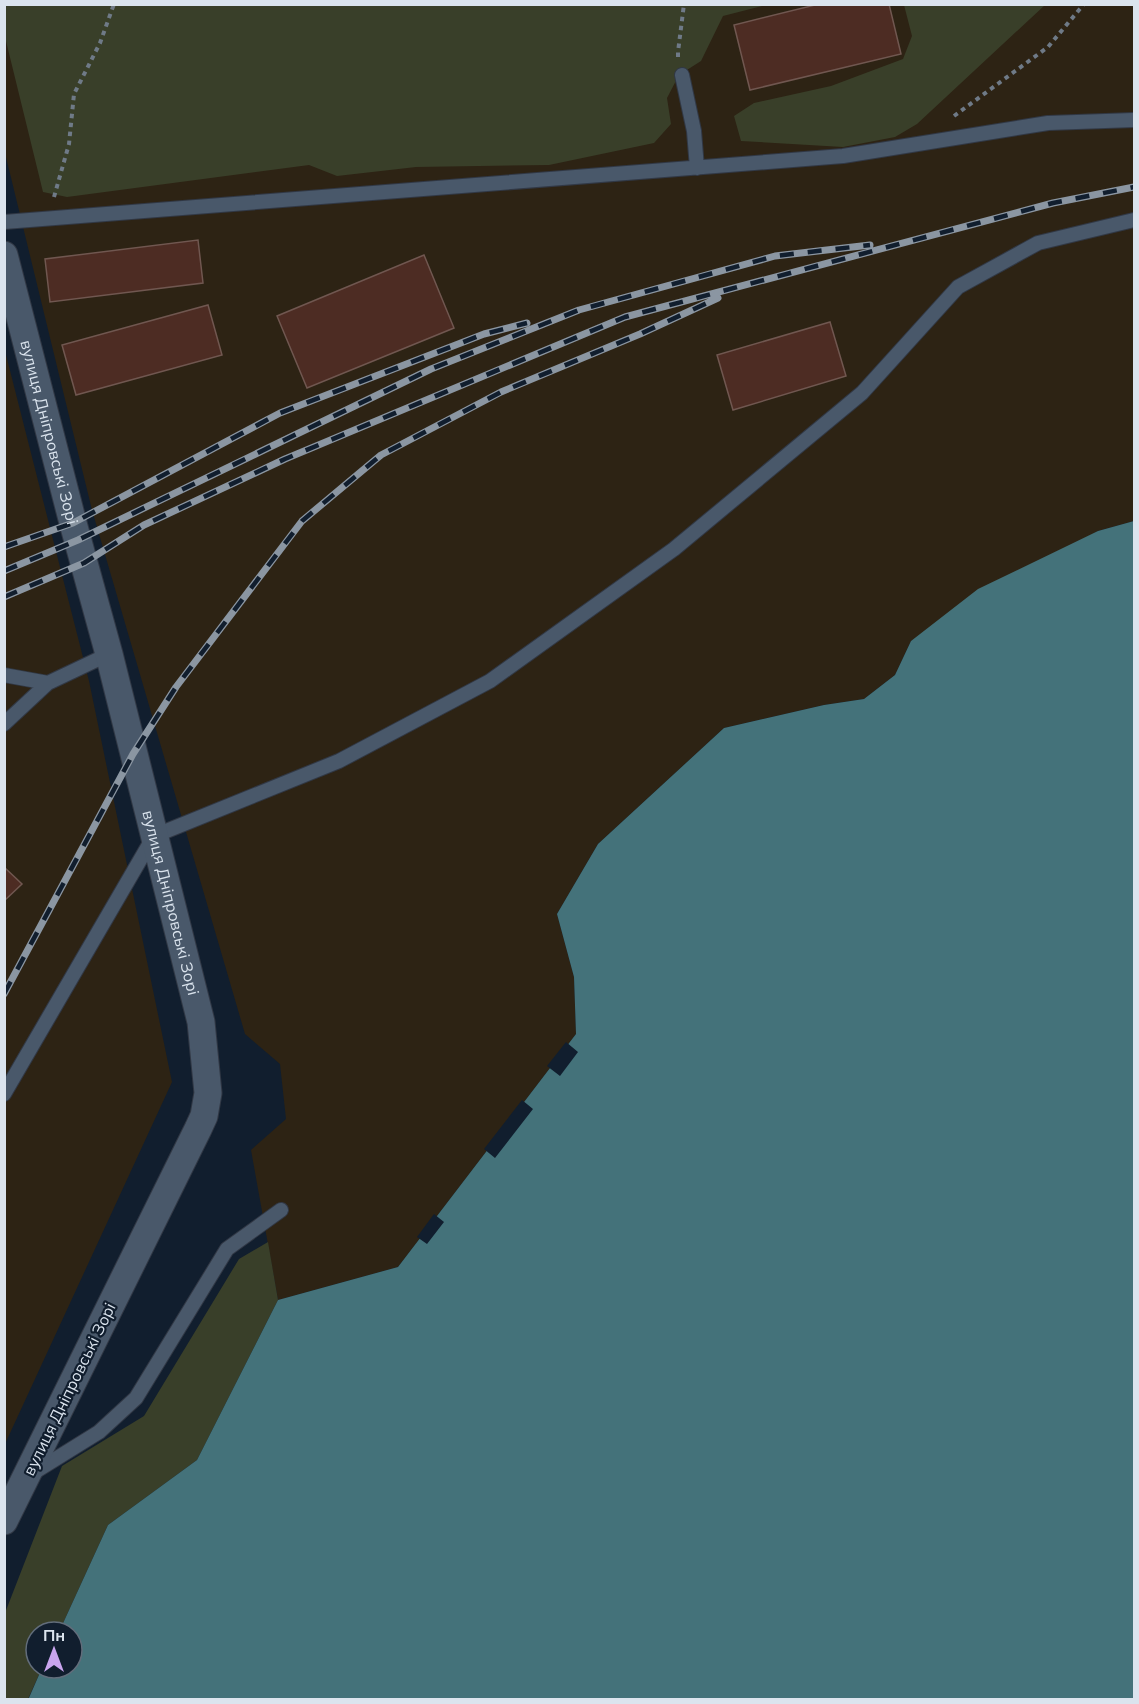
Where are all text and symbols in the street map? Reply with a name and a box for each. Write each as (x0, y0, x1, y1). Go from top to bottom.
street label: вулиця Дніпровські Зорі (16, 338, 83, 527)
street label: вулиця Дніпровські Зорі (138, 808, 204, 997)
street label: вулиця Дніпровські Зорі (18, 1299, 120, 1479)
north arrow (24, 1620, 84, 1680)
text: Пн (43, 1625, 65, 1645)

